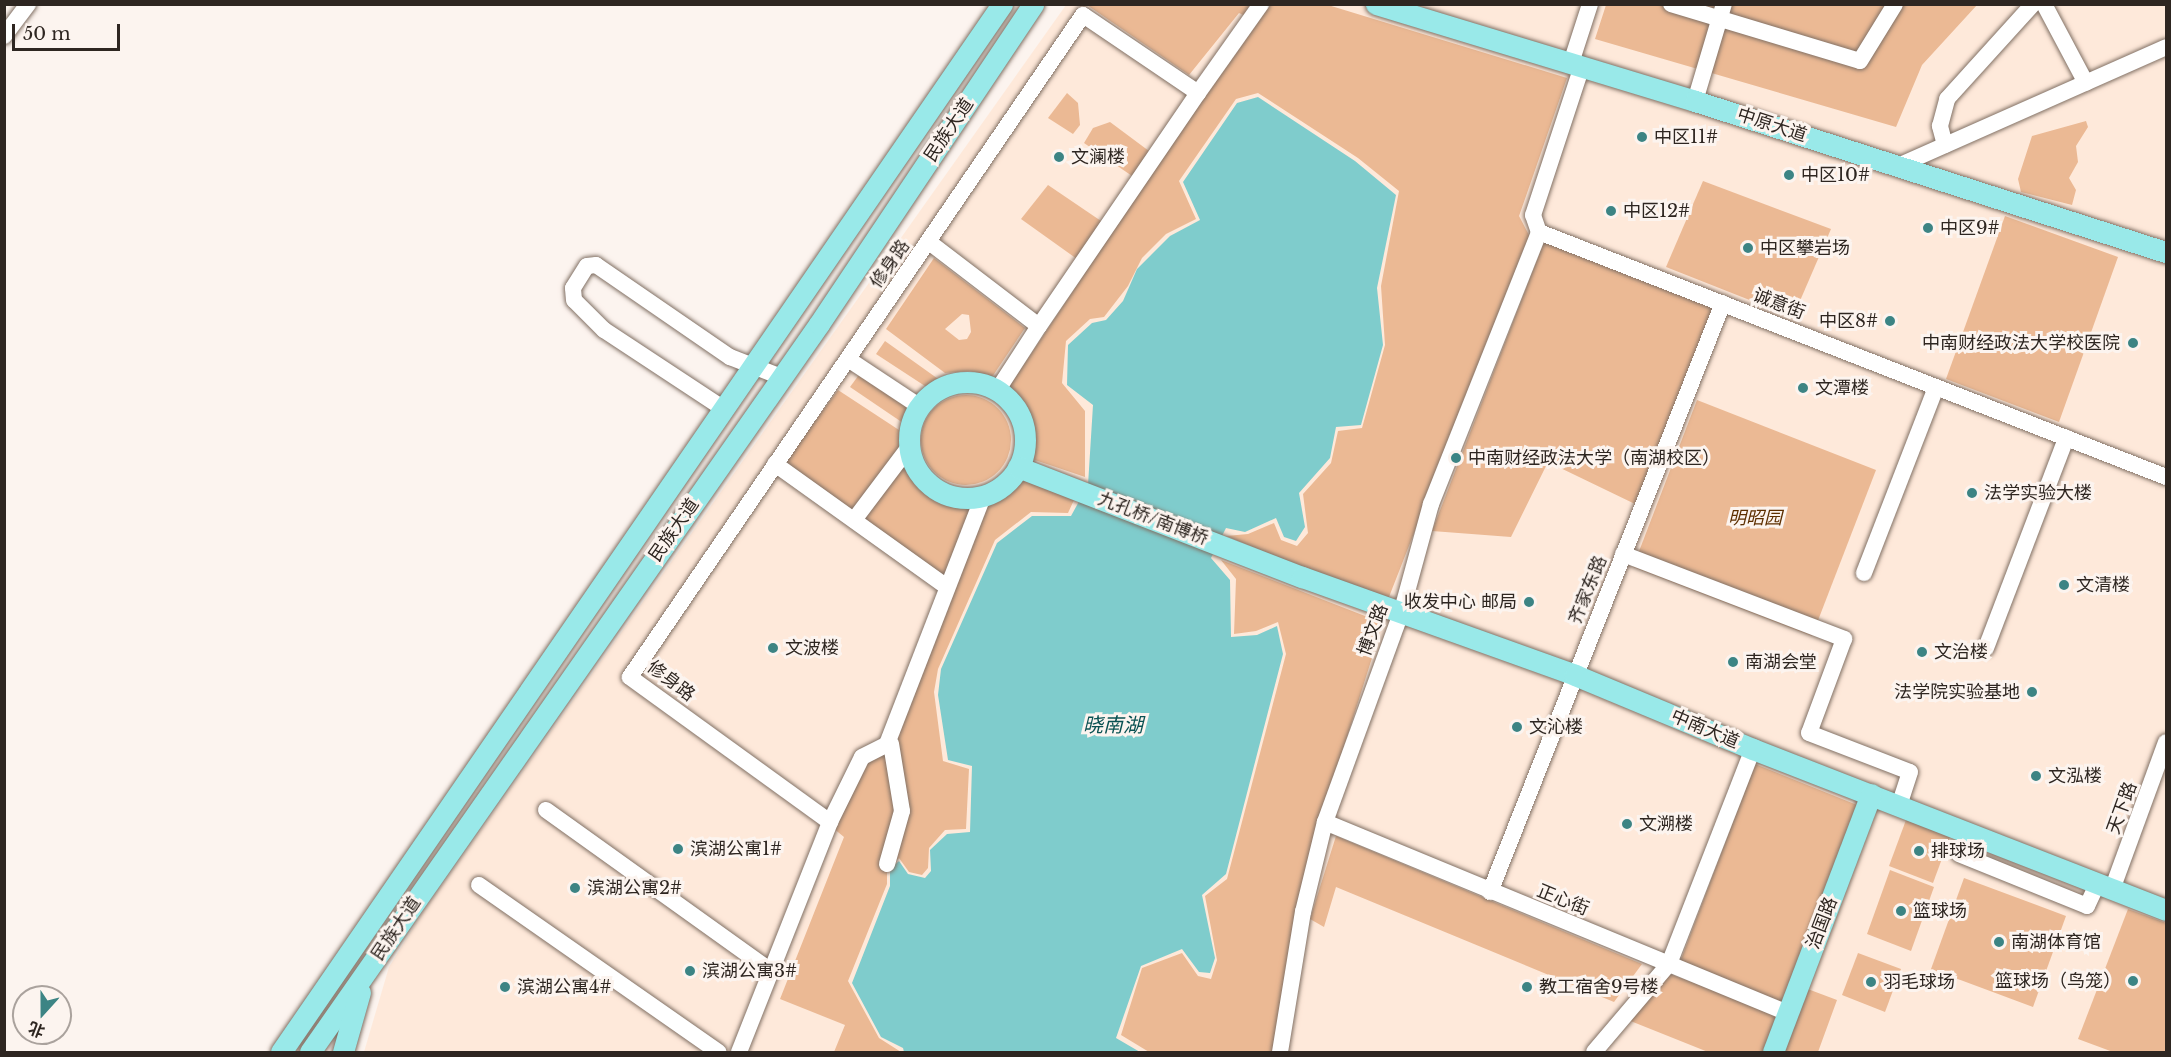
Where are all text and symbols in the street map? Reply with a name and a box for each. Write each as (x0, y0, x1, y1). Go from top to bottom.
scale bar (15, 12, 123, 50)
text: 50 m (23, 23, 71, 45)
street label: 民族大道 (920, 94, 978, 166)
street label: 中原大道 (1734, 104, 1810, 146)
place label: 中区11# (1654, 126, 1718, 148)
marker: 中区11# (1635, 130, 1649, 144)
place label: 文澜楼 (1071, 146, 1125, 168)
marker: 文澜楼 (1052, 150, 1066, 164)
place label: 中区10# (1801, 164, 1870, 186)
marker: 中区10# (1782, 168, 1796, 182)
place label: 中区12# (1623, 200, 1690, 222)
marker: 中区12# (1604, 204, 1618, 218)
place label: 中区9# (1940, 217, 2000, 239)
marker: 中区9# (1921, 221, 1935, 235)
street label: 修身路 (866, 236, 914, 292)
place label: 中区攀岩场 (1760, 237, 1850, 259)
marker: 中区攀岩场 (1741, 241, 1755, 255)
street label: 诚意街 (1750, 284, 1808, 324)
place label: 中区8# (1819, 310, 1878, 332)
marker: 中区8# (1883, 314, 1897, 328)
place label: 中南财经政法大学校医院 (1922, 332, 2120, 354)
marker: 中南财经政法大学校医院 (2124, 334, 2142, 352)
place label: 文潭楼 (1815, 377, 1869, 399)
marker: 文潭楼 (1796, 381, 1810, 395)
place label: 中南财经政法大学（南湖校区） (1468, 447, 1720, 469)
marker: 中南财经政法大学（南湖校区） (1449, 451, 1463, 465)
place label: 法学实验大楼 (1984, 482, 2092, 504)
marker: 法学实验大楼 (1965, 486, 1979, 500)
street label: 九孔桥/南博桥 (1095, 488, 1211, 550)
street label: 民族大道 (645, 494, 703, 566)
park label: 明昭园 (1728, 507, 1782, 529)
street label: 齐家东路 (1565, 553, 1611, 627)
place label: 文清楼 (2076, 574, 2130, 596)
marker: 文清楼 (2057, 578, 2071, 592)
place label: 收发中心 邮局 (1404, 591, 1517, 613)
marker: 收发中心 邮局 (1522, 595, 1536, 609)
street label: 博文路 (1354, 601, 1392, 659)
place label: 文波楼 (785, 637, 839, 659)
marker: 文波楼 (766, 641, 780, 655)
place label: 文治楼 (1934, 641, 1988, 663)
marker: 文治楼 (1915, 645, 1929, 659)
place label: 南湖会堂 (1745, 651, 1817, 673)
marker: 南湖会堂 (1726, 655, 1740, 669)
street label: 修身路 (643, 656, 699, 706)
place label: 法学院实验基地 (1894, 681, 2020, 703)
marker: 法学院实验基地 (2025, 685, 2039, 699)
street label: 中南大道 (1668, 705, 1742, 753)
water label: 晓南湖 (1083, 713, 1143, 737)
place label: 文沁楼 (1529, 716, 1583, 738)
marker: 文沁楼 (1510, 720, 1524, 734)
place label: 文泓楼 (2048, 765, 2102, 787)
marker: 文泓楼 (2029, 769, 2043, 783)
street label: 天下路 (2103, 779, 2141, 837)
place label: 文溯楼 (1639, 813, 1693, 835)
marker: 文溯楼 (1620, 817, 1634, 831)
place label: 滨湖公寓1# (690, 838, 782, 860)
place label: 排球场 (1931, 840, 1985, 862)
marker: 滨湖公寓1# (671, 842, 685, 856)
marker: 排球场 (1912, 844, 1926, 858)
place label: 滨湖公寓2# (587, 877, 682, 899)
street label: 正心街 (1534, 880, 1592, 920)
marker: 滨湖公寓2# (568, 881, 582, 895)
street label: 民族大道 (367, 893, 425, 965)
street label: 治国路 (1802, 894, 1842, 952)
place label: 篮球场 (1913, 900, 1967, 922)
marker: 篮球场 (1894, 904, 1908, 918)
place label: 南湖体育馆 (2011, 931, 2101, 953)
marker: 南湖体育馆 (1992, 935, 2006, 949)
place label: 滨湖公寓3# (702, 960, 797, 982)
marker: 滨湖公寓3# (683, 964, 697, 978)
place label: 篮球场（鸟笼） (1995, 970, 2121, 992)
place label: 羽毛球场 (1883, 971, 1955, 993)
marker: 篮球场（鸟笼） (2126, 974, 2140, 988)
marker: 羽毛球场 (1864, 975, 1878, 989)
place label: 滨湖公寓4# (517, 976, 612, 998)
place label: 教工宿舍9号楼 (1539, 976, 1659, 998)
marker: 滨湖公寓4# (498, 980, 512, 994)
marker: 教工宿舍9号楼 (1520, 980, 1534, 994)
north arrow (12, 985, 72, 1045)
text: 北 (25, 1018, 47, 1042)

